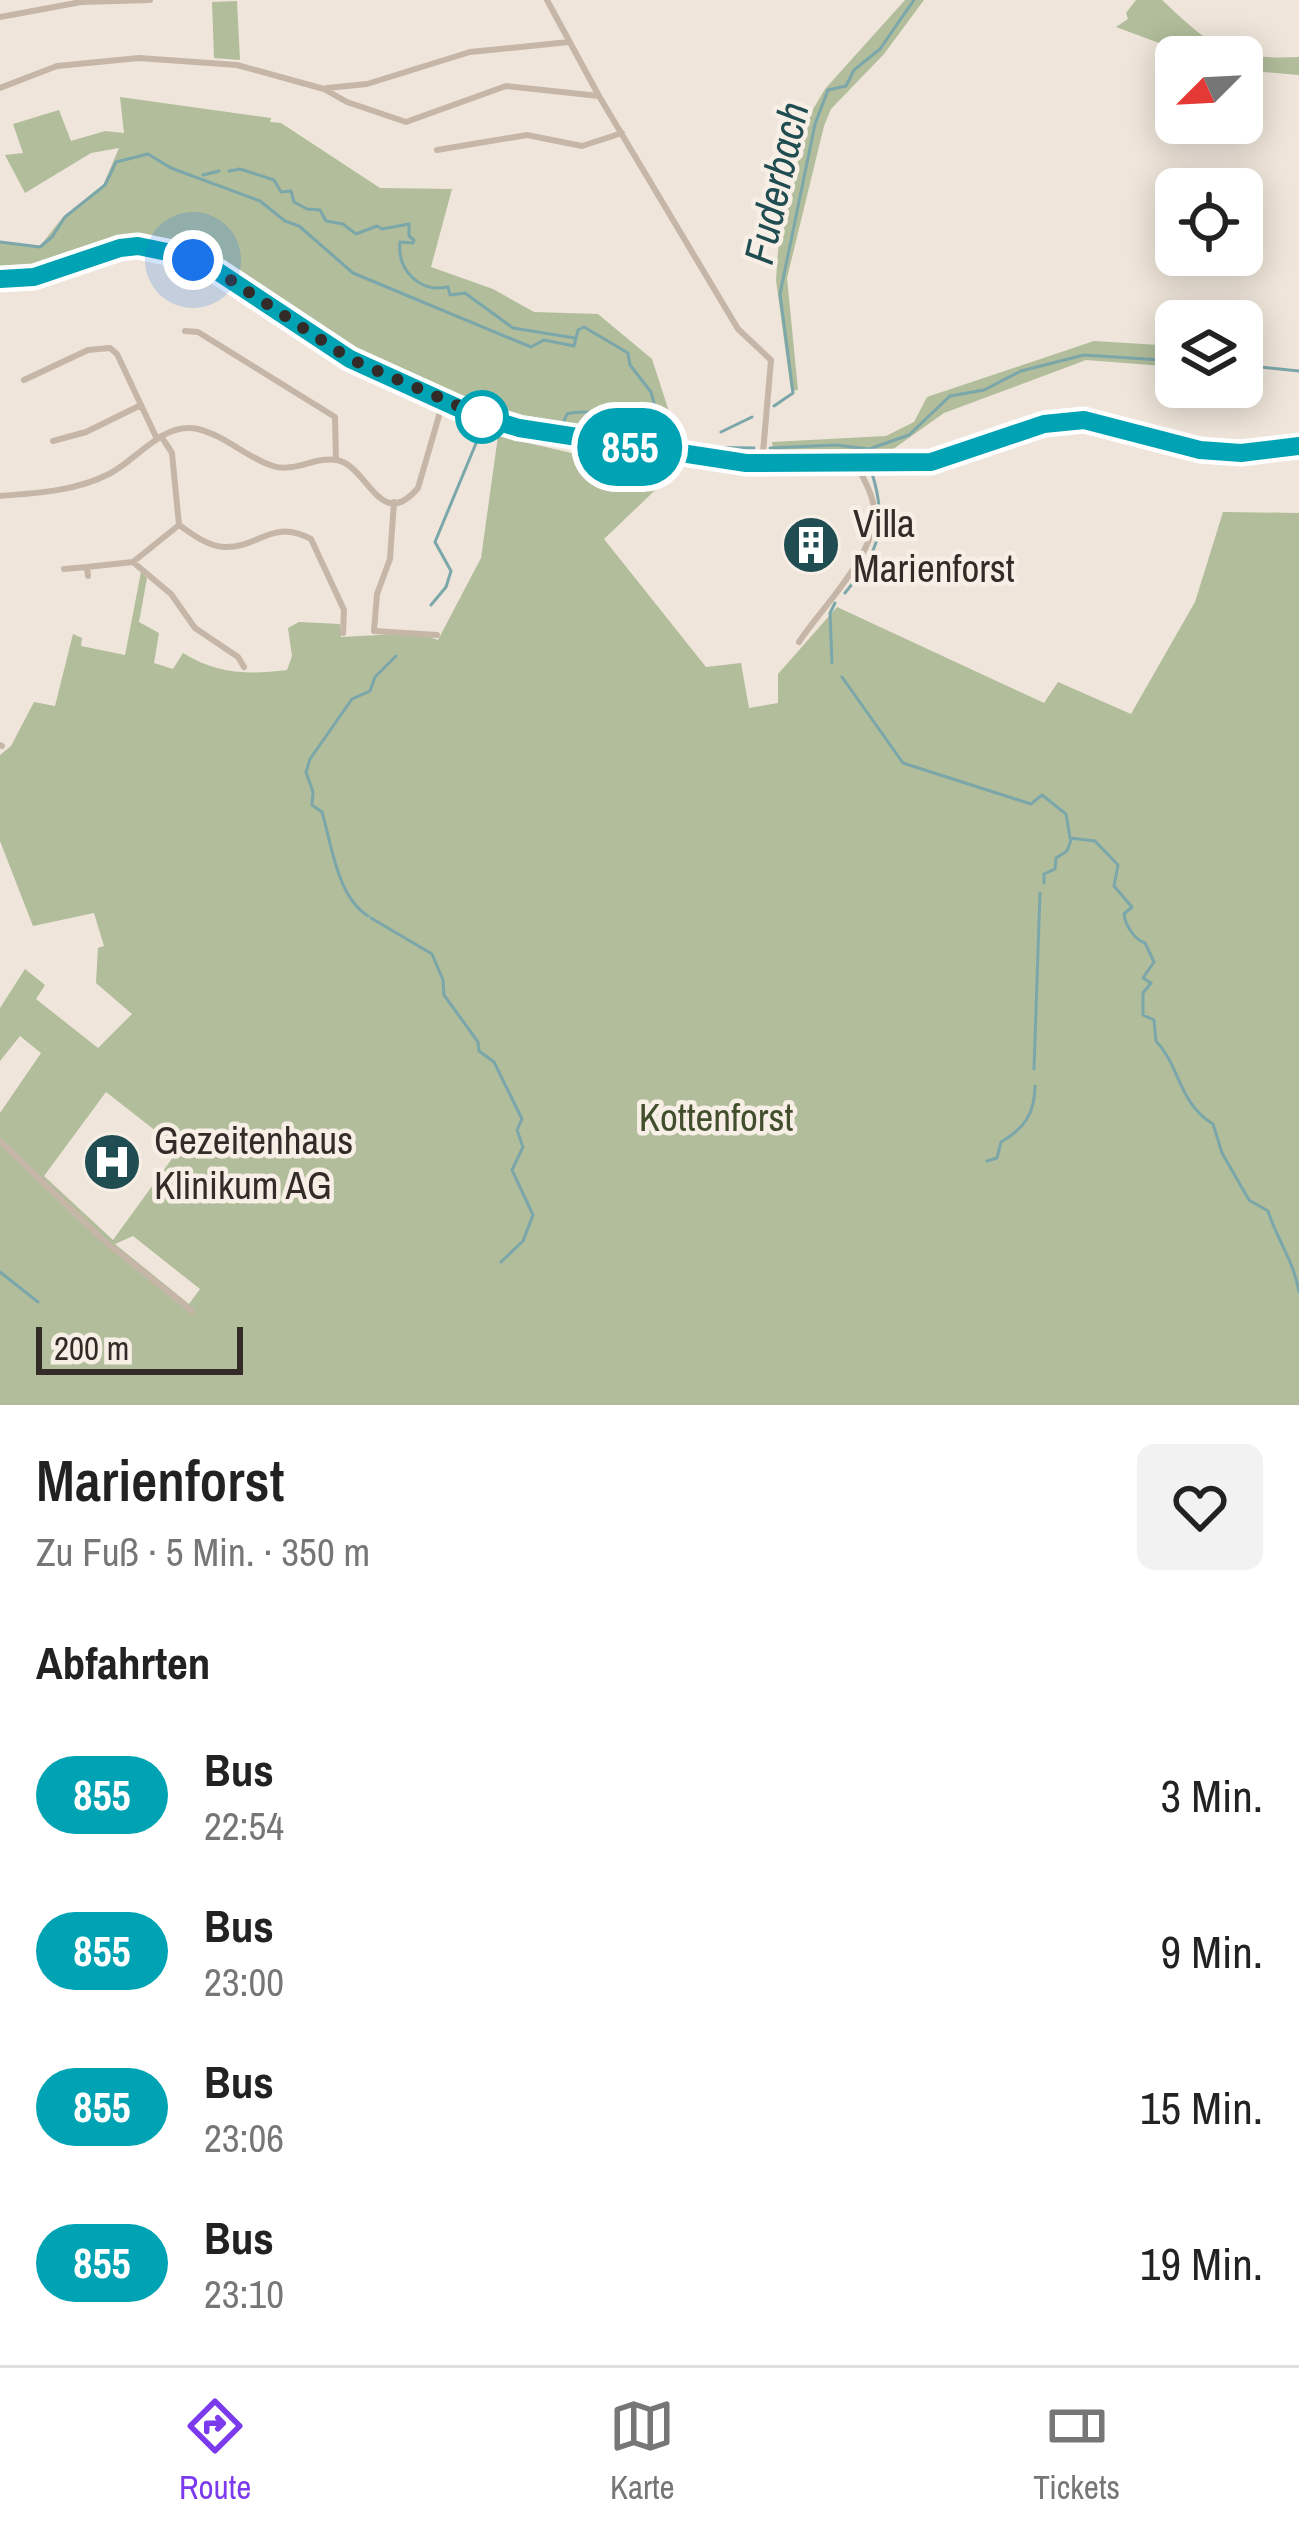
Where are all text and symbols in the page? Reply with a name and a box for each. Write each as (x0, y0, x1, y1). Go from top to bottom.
north arrow (1155, 36, 1263, 144)
map controls (1155, 36, 1263, 408)
water label: Fuderbach (730, 96, 822, 270)
button: locate (1155, 168, 1263, 276)
your location (163, 230, 223, 290)
button: layers (1155, 300, 1263, 408)
unlabelled marker (457, 392, 507, 442)
line badge: 855 (561, 408, 699, 486)
text: 855 (601, 419, 659, 475)
place label: Villa Marienforst (853, 497, 1015, 594)
building icon: Villa Marienforst (780, 514, 842, 576)
park label: Kottenforst (639, 1091, 793, 1143)
place label: Gezeitenhaus Klinikum AG (154, 1114, 353, 1211)
hospital icon: Gezeitenhaus Klinikum AG (81, 1131, 143, 1193)
scale bar (36, 1321, 243, 1374)
text: 200 m (54, 1326, 129, 1370)
text: Marienforst (36, 1442, 284, 1519)
button: heart (1137, 1444, 1263, 1570)
text: Zu Fuß · 5 Min. · 350 m (36, 1526, 370, 1578)
text: Abfahrten (36, 1632, 210, 1693)
text: Bus (204, 1739, 274, 1800)
text: 3 Min. (1160, 1765, 1263, 1826)
text: 855 (73, 1767, 131, 1823)
text: 22:54 (204, 1800, 284, 1852)
text: Bus (204, 1895, 274, 1956)
text: 9 Min. (1160, 1921, 1263, 1982)
text: 855 (73, 1923, 131, 1979)
text: 23:00 (204, 1956, 284, 2008)
text: Bus (204, 2051, 274, 2112)
text: 15 Min. (1140, 2077, 1263, 2138)
text: 855 (73, 2079, 131, 2135)
text: 23:06 (204, 2112, 284, 2164)
text: Bus (204, 2207, 274, 2268)
text: 19 Min. (1140, 2233, 1263, 2294)
text: 855 (73, 2235, 131, 2291)
text: 23:10 (204, 2268, 284, 2320)
tab: Route (179, 2393, 251, 2509)
tab: Karte (609, 2393, 675, 2509)
tab: Tickets (1033, 2393, 1120, 2509)

